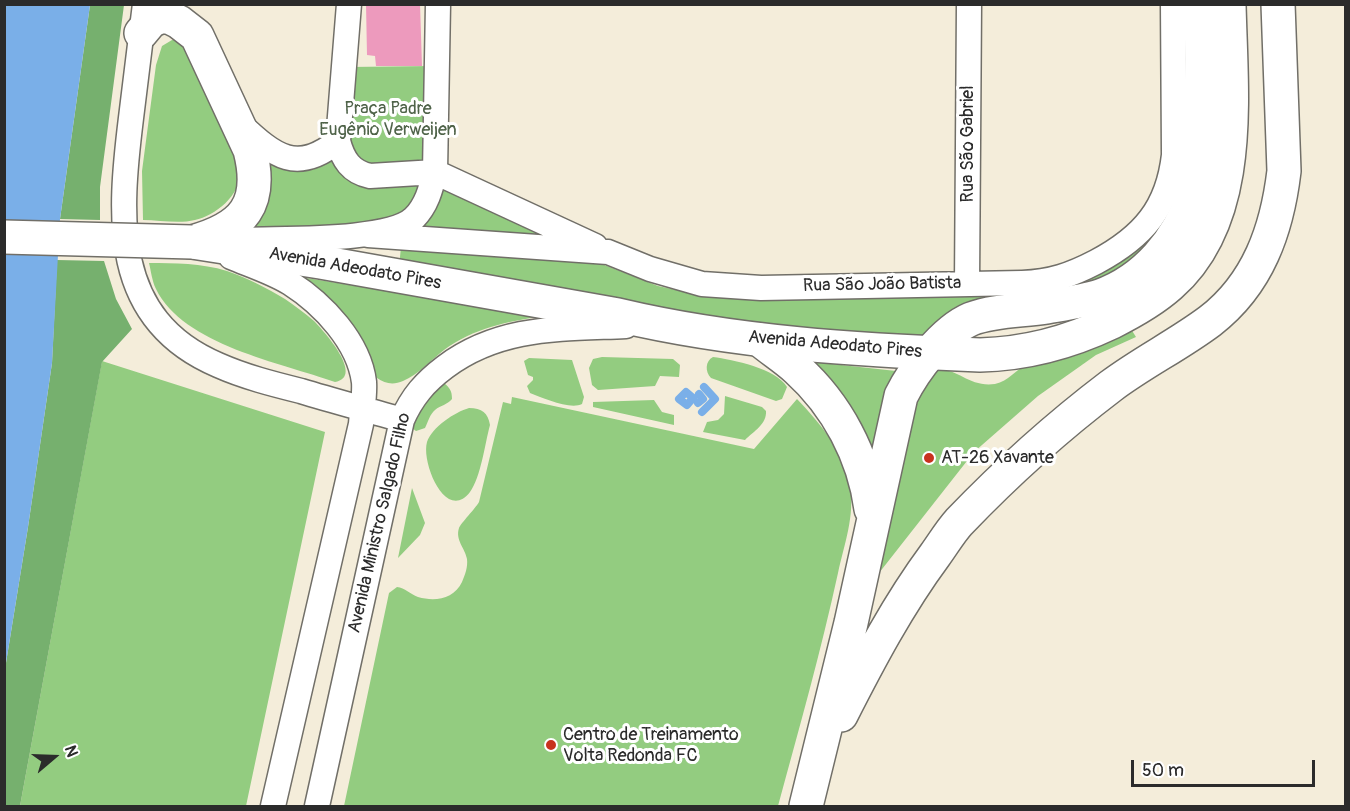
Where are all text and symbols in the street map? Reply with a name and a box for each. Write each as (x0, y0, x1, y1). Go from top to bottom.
street label: Rua São Gabriel (957, 85, 979, 203)
park label: Praça Padre Eugênio Verweijen (319, 98, 457, 140)
street label: Avenida Adeodato Pires (267, 243, 443, 295)
street label: Rua São João Batista (803, 273, 961, 297)
street label: Avenida Adeodato Pires (747, 327, 923, 363)
street label: Avenida Ministro Salgado Filho (344, 411, 416, 635)
place label: AT-26 Xavante (941, 447, 1054, 469)
marker: AT-26 Xavante (922, 451, 936, 465)
place label: Centro de Treinamento Volta Redonda FC (563, 724, 739, 766)
north arrow (24, 727, 84, 787)
marker: Centro de Treinamento Volta Redonda FC (544, 738, 558, 752)
text: N (60, 743, 82, 760)
scale bar (1134, 748, 1318, 786)
text: 50 m (1142, 759, 1184, 782)

